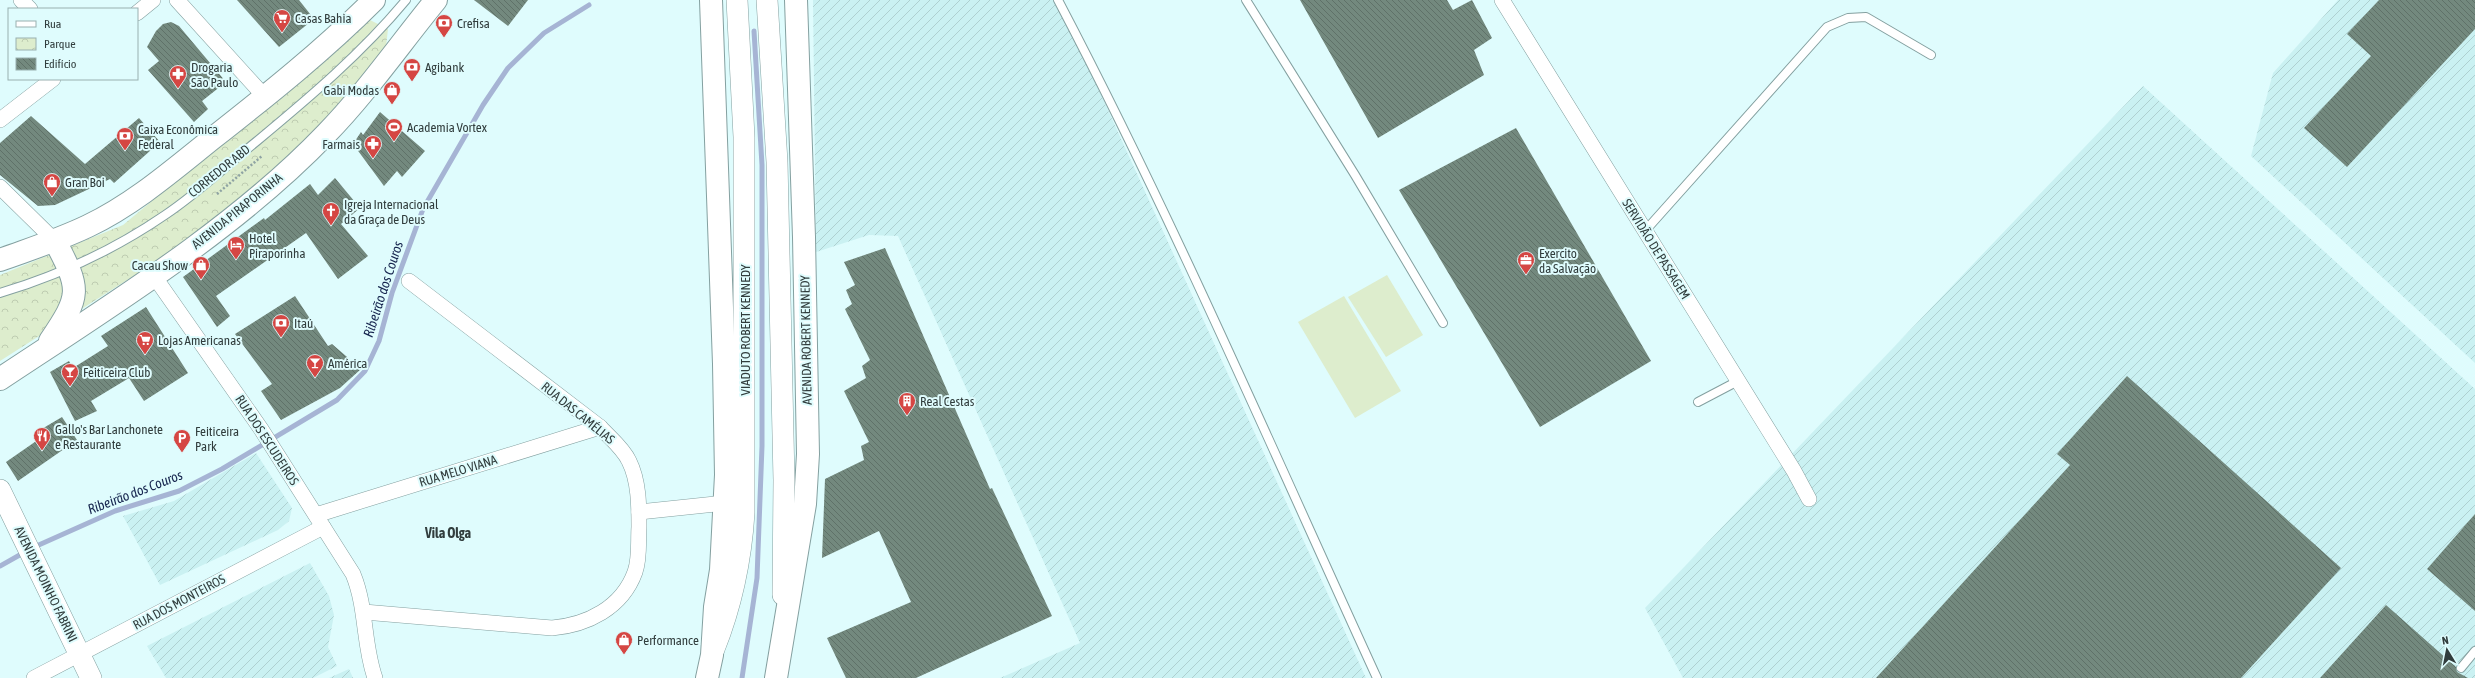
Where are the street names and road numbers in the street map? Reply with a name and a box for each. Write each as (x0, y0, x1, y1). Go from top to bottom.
street label: CORREDOR ABD (185, 142, 253, 200)
street label: AVENIDA PIRAPORINHA (189, 169, 286, 252)
street label: SERVIDÃO DE PASSAGEM (1619, 196, 1693, 302)
street label: VIADUTO ROBERT KENNEDY (738, 264, 753, 395)
street label: AVENIDA ROBERT KENNEDY (797, 275, 815, 405)
street label: RUA DAS CAMÉLIAS (538, 379, 618, 447)
street label: RUA DOS ESCUDEIROS (232, 392, 302, 488)
street label: RUA MELO VIANA (417, 452, 499, 490)
street label: AVENIDA MOINHO FABRINI (11, 524, 81, 644)
street label: RUA DOS MONTEIROS (130, 571, 228, 633)

